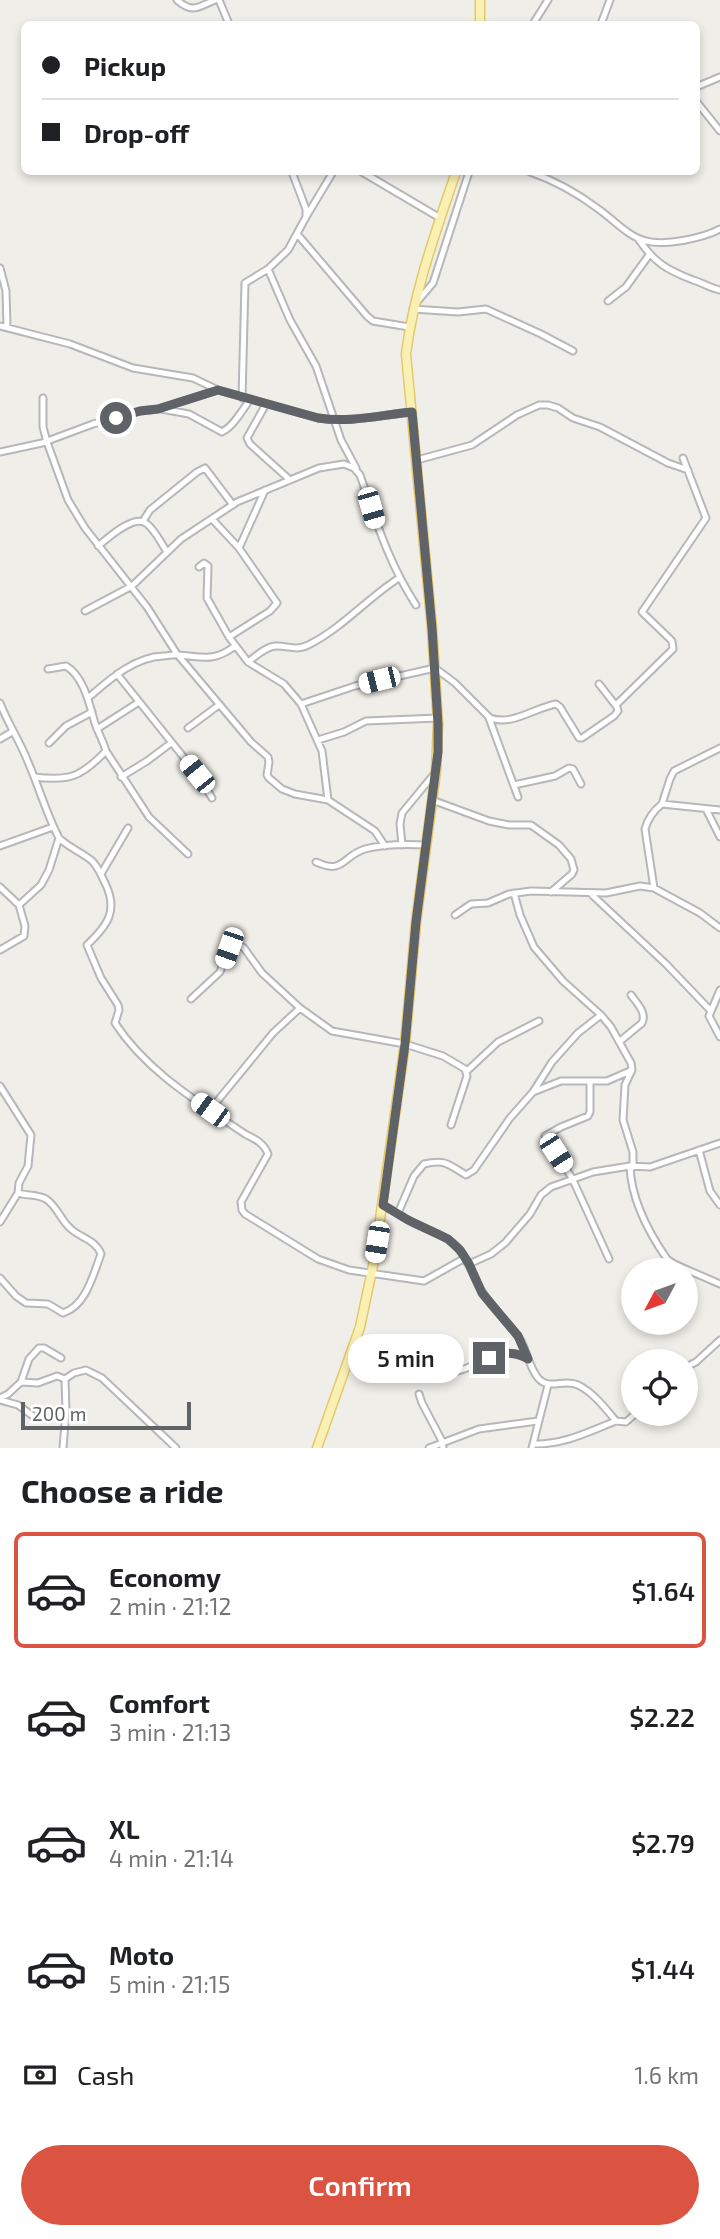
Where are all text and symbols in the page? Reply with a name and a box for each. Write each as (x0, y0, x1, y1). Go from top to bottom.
text: Pickup (84, 50, 166, 81)
text: Drop-off (84, 117, 189, 148)
route start (100, 402, 132, 434)
car (356, 485, 387, 531)
car (357, 665, 402, 695)
car (176, 751, 219, 797)
car (213, 925, 246, 971)
car (187, 1089, 234, 1131)
car (536, 1130, 577, 1176)
car (364, 1220, 391, 1264)
north arrow (621, 1258, 698, 1335)
map controls (621, 1258, 698, 1426)
callout: 5 min (349, 1334, 464, 1382)
route end (473, 1342, 505, 1374)
text: 5 min (377, 1344, 435, 1372)
button: locate (621, 1349, 698, 1426)
scale bar (21, 1399, 191, 1431)
text: 200 m (32, 1402, 86, 1425)
text: Choose a ride (21, 1471, 224, 1509)
icon: car (25, 1559, 88, 1622)
text: Economy (109, 1561, 221, 1592)
text: $1.64 (632, 1575, 695, 1606)
text: 2 min · 21:12 (109, 1592, 232, 1620)
icon: car (25, 1685, 88, 1748)
text: Comfort (109, 1687, 210, 1718)
text: $2.22 (629, 1701, 695, 1732)
text: 3 min · 21:13 (109, 1718, 231, 1746)
icon: car (25, 1811, 88, 1874)
text: XL (109, 1813, 140, 1844)
text: $2.79 (631, 1827, 695, 1858)
text: 4 min · 21:14 (109, 1844, 234, 1872)
icon: car (25, 1937, 88, 2000)
text: Moto (109, 1939, 174, 1970)
text: $1.44 (631, 1953, 695, 1984)
text: 5 min · 21:15 (109, 1970, 230, 1998)
icon: cash (21, 2056, 59, 2094)
text: Cash (77, 2059, 134, 2090)
text: 1.6 km (634, 2061, 699, 2089)
button: Confirm (21, 2145, 699, 2225)

